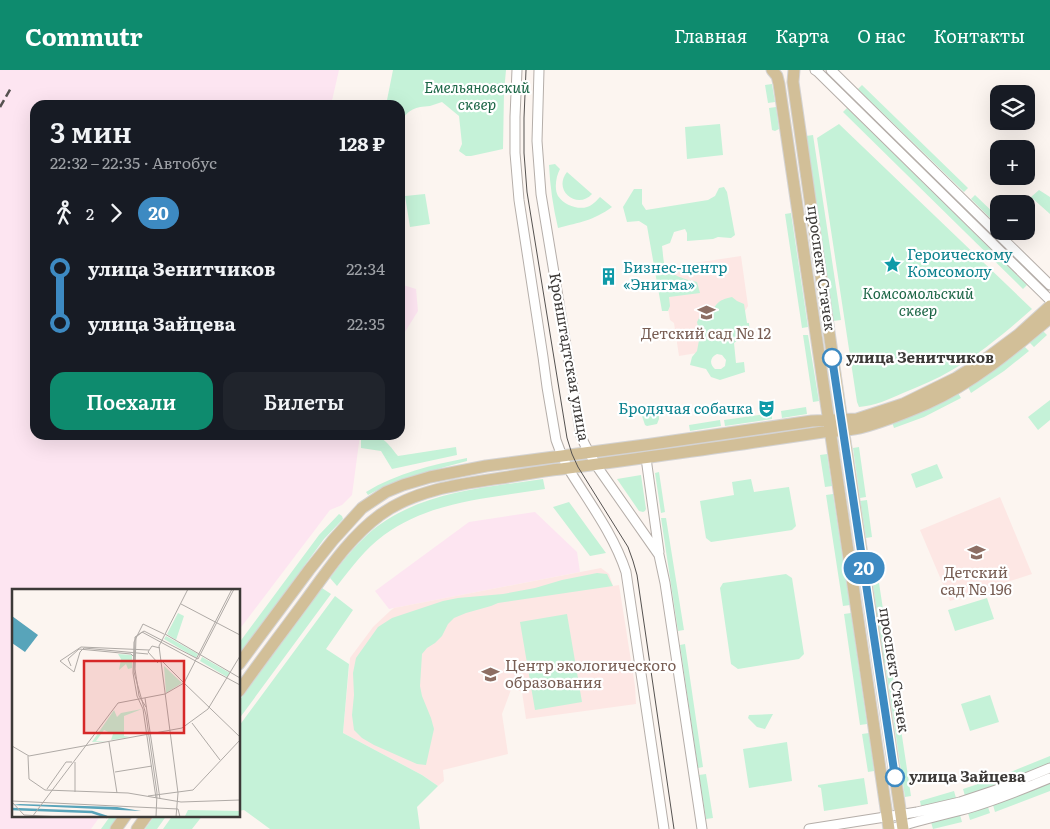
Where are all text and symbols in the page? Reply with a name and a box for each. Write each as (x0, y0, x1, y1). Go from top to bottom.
text: Commutr (25, 18, 143, 53)
text: Главная (674, 22, 747, 49)
text: Карта (775, 22, 829, 49)
text: О нас (857, 22, 905, 49)
text: Контакты (933, 22, 1025, 49)
park label: Емельяновский сквер (424, 75, 530, 115)
map controls (990, 85, 1035, 240)
button: layers (990, 85, 1035, 130)
text: 3 мин (50, 110, 132, 152)
text: 128 ₽ (339, 129, 385, 157)
button: + (990, 140, 1035, 185)
text: 22:32 – 22:35 · Автобус (50, 150, 217, 174)
button: − (990, 195, 1035, 240)
icon: walk (50, 199, 78, 227)
icon: forward (102, 199, 130, 227)
text: 20 (148, 199, 169, 226)
text: 2 (86, 201, 94, 225)
street label: проспект Стачек (802, 203, 843, 332)
place label: Героическому Комсомолу (907, 242, 1013, 282)
text: улица Зенитчиков (88, 254, 276, 282)
place icon: Героическому Комсомолу (883, 254, 903, 274)
place label: Бизнес-центр «Энигма» (623, 255, 728, 295)
text: 22:34 (346, 256, 385, 280)
building icon: Бизнес-центр «Энигма» (599, 267, 619, 287)
street label: Кронштадтская улица (544, 271, 597, 444)
park label: Комсомольский сквер (862, 281, 974, 321)
school or university icon: Детский сад № 12 (696, 303, 716, 323)
text: улица Зайцева (88, 309, 236, 337)
text: 22:35 (347, 311, 385, 335)
place label: Детский сад № 12 (641, 321, 771, 344)
place label: улица Зенитчиков (846, 345, 994, 368)
marker: улица Зенитчиков (822, 348, 842, 368)
button: Поехали (50, 372, 213, 430)
button: Билеты (223, 372, 385, 430)
place label: Бродячая собачка (618, 396, 754, 419)
theatre icon: Бродячая собачка (757, 399, 777, 419)
school or university icon: Детский сад № 196 (966, 542, 986, 562)
line badge: 20 (842, 552, 886, 584)
text: 20 (854, 554, 874, 581)
place label: Детский сад № 196 (940, 560, 1012, 600)
inset map (12, 589, 240, 816)
street label: проспект Стачек (874, 605, 917, 734)
place label: Центр экологического образования (505, 653, 676, 693)
school or university icon: Центр экологического образования (481, 665, 501, 685)
place label: улица Зайцева (909, 764, 1026, 787)
marker: улица Зайцева (885, 767, 905, 787)

